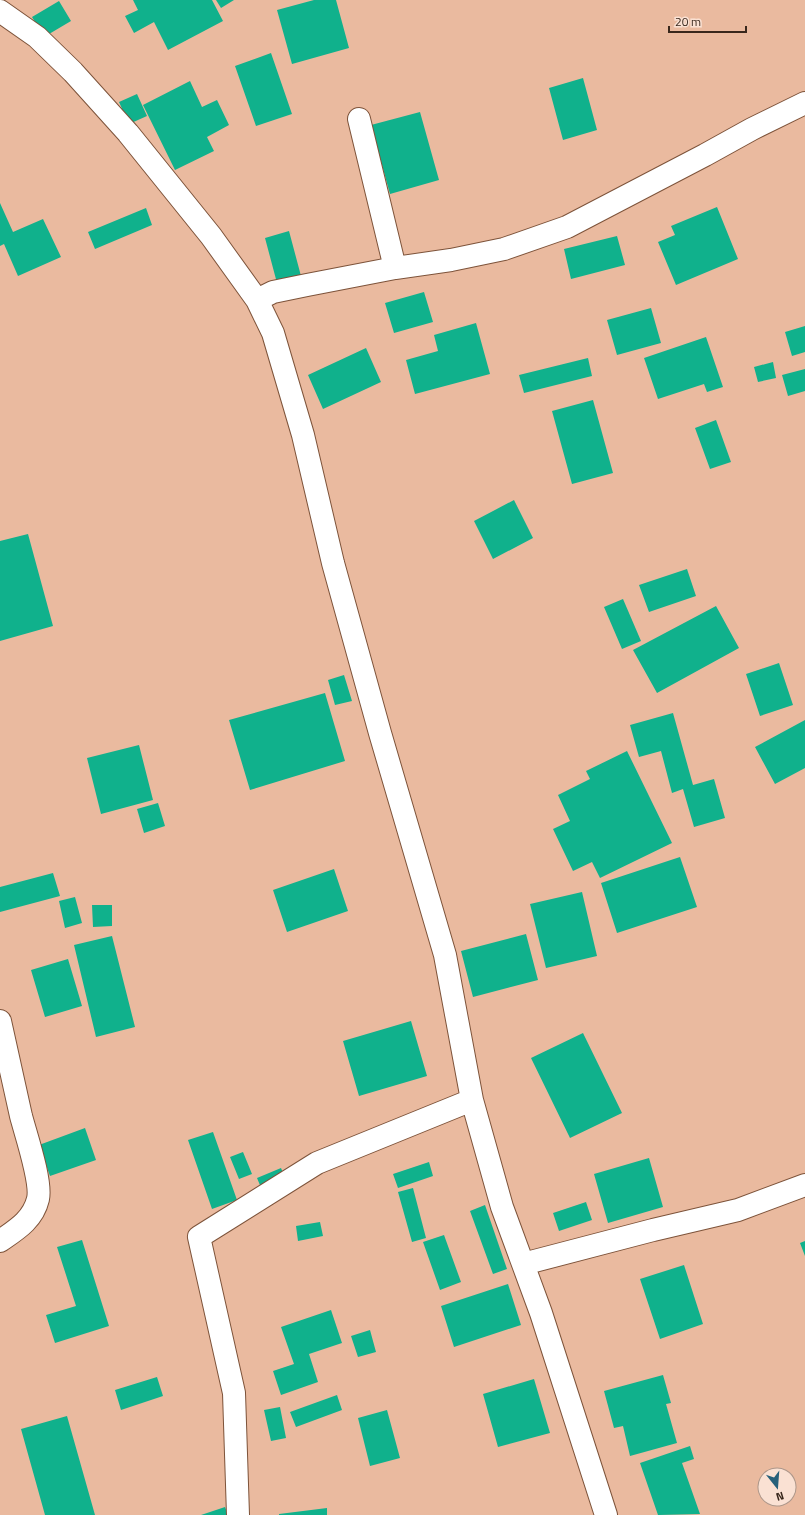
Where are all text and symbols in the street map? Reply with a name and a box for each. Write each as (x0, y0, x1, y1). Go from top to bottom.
scale bar (669, 8, 746, 34)
text: 20 m (675, 12, 701, 31)
north arrow (757, 1467, 797, 1507)
text: N (774, 1488, 786, 1505)

